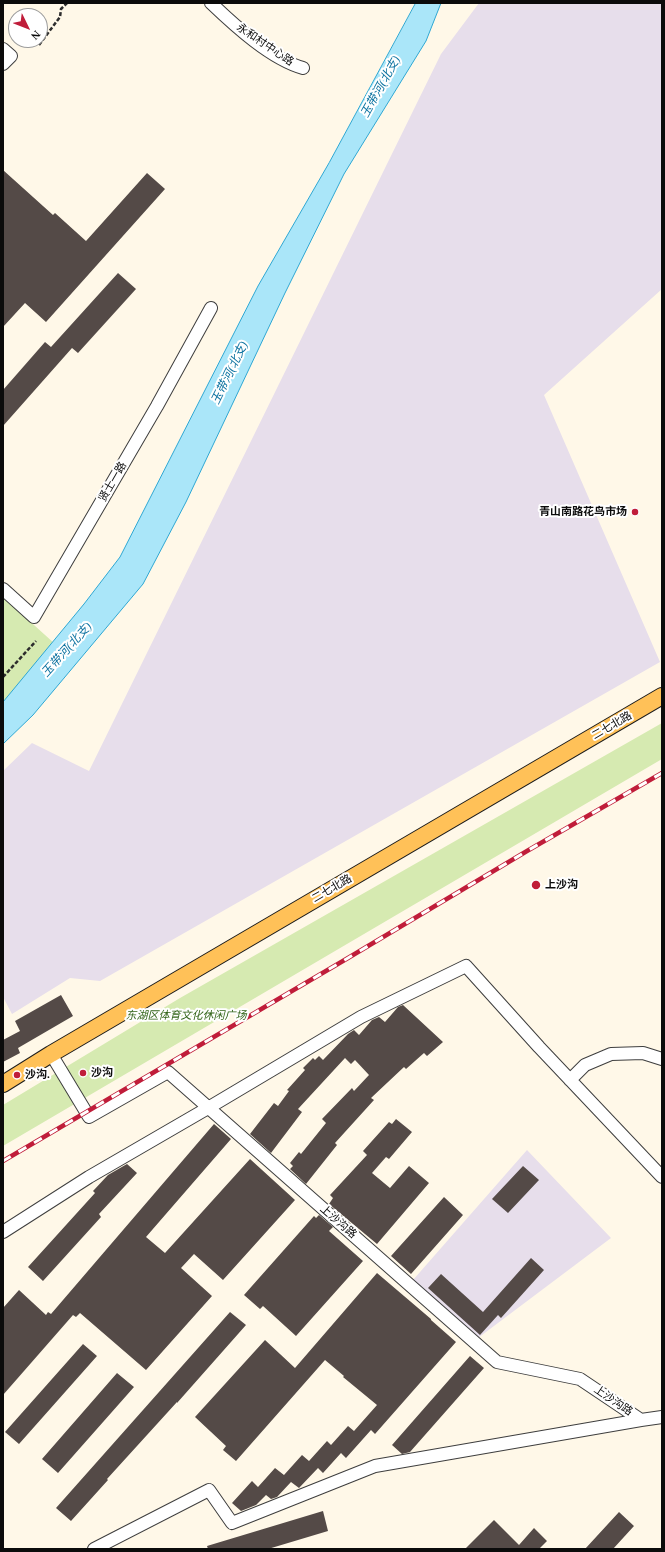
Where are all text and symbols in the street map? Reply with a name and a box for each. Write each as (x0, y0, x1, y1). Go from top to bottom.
north arrow (8, 8, 48, 48)
street label: 永和村中心路 (234, 21, 296, 69)
text: N (29, 28, 43, 42)
water label: 玉带河(北支) (358, 54, 404, 120)
water label: 玉带河(北支) (209, 339, 251, 407)
street label: 贤士一路 (96, 460, 130, 504)
place label: 青山南路花鸟市场 (539, 505, 627, 519)
marker: 青山南路花鸟市场 (630, 507, 640, 517)
water label: 玉带河(北支) (39, 620, 95, 680)
street label: 二七北路 (590, 709, 634, 743)
street label: 二七北路 (310, 872, 354, 906)
place label: 上沙沟 (545, 878, 578, 892)
marker: 上沙沟 (530, 879, 542, 891)
park label: 东湖区体育文化休闲广场 (126, 1009, 246, 1023)
place label: 沙沟 (91, 1066, 113, 1080)
place label: 沙沟. (25, 1068, 50, 1082)
marker: 沙沟 (78, 1068, 88, 1078)
marker: 沙沟. (12, 1070, 22, 1080)
street label: 上沙沟路 (317, 1203, 359, 1241)
street label: 上沙沟路 (591, 1383, 635, 1419)

